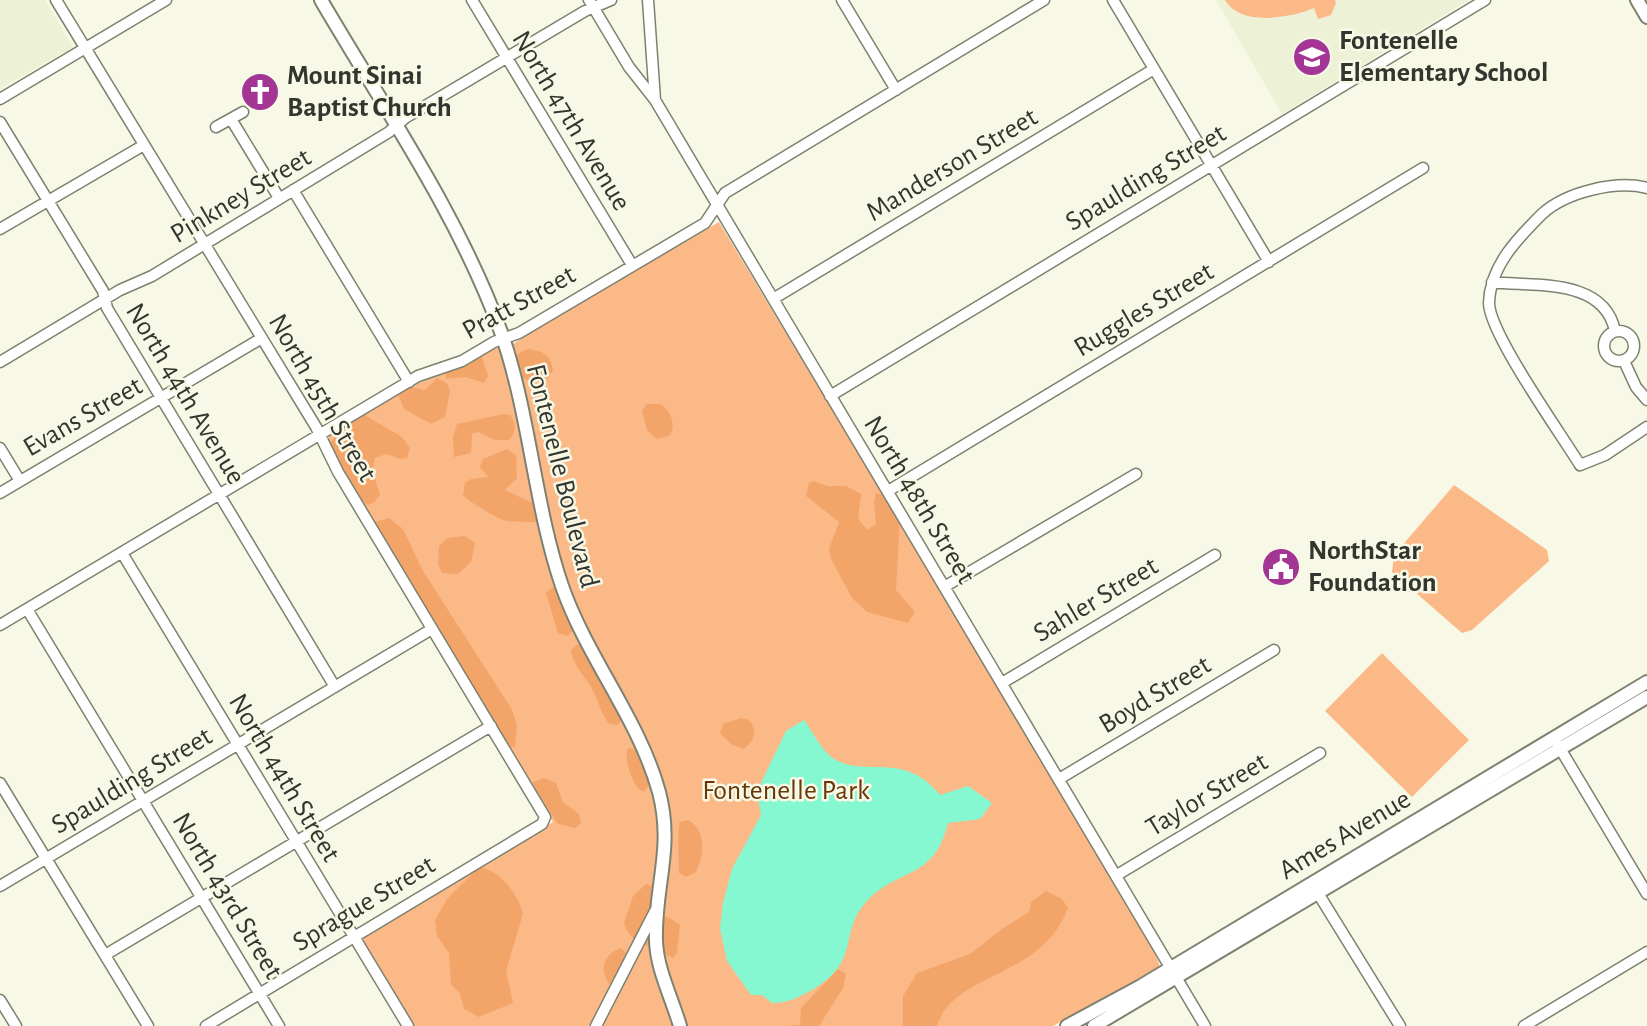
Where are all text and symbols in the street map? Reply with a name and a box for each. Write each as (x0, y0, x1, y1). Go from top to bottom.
street label: North 47th Avenue (506, 26, 636, 216)
place label: Fontenelle Elementary School (1339, 27, 1548, 87)
school or university icon: Fontenelle Elementary School (1291, 36, 1333, 78)
place label: Mount Sinai Baptist Church (287, 62, 452, 122)
church icon: Mount Sinai Baptist Church (239, 71, 281, 113)
street label: Manderson Street (862, 103, 1042, 227)
street label: Spaulding Street (1061, 119, 1231, 237)
street label: Pinkney Street (166, 143, 316, 249)
street label: Ruggles Street (1069, 257, 1219, 362)
street label: Pratt Street (458, 261, 580, 345)
street label: North 44th Avenue (120, 299, 250, 489)
street label: North 45th Street (263, 309, 381, 487)
street label: Fontenelle Boulevard (521, 361, 603, 591)
street label: Evans Street (19, 372, 147, 462)
street label: North 48th Street (858, 411, 980, 589)
place label: NorthStar Foundation (1308, 537, 1437, 597)
public building icon: NorthStar Foundation (1260, 546, 1302, 588)
street label: Sahler Street (1029, 552, 1163, 648)
street label: Boyd Street (1094, 651, 1216, 739)
street label: North 44th Street (223, 689, 345, 867)
street label: Spaulding Street (47, 722, 217, 840)
street label: Taylor Street (1141, 748, 1273, 842)
park label: Fontenelle Park (702, 777, 870, 805)
street label: Ames Avenue (1274, 785, 1416, 885)
street label: North 43rd Street (167, 808, 288, 984)
street label: Sprague Street (288, 851, 440, 957)

